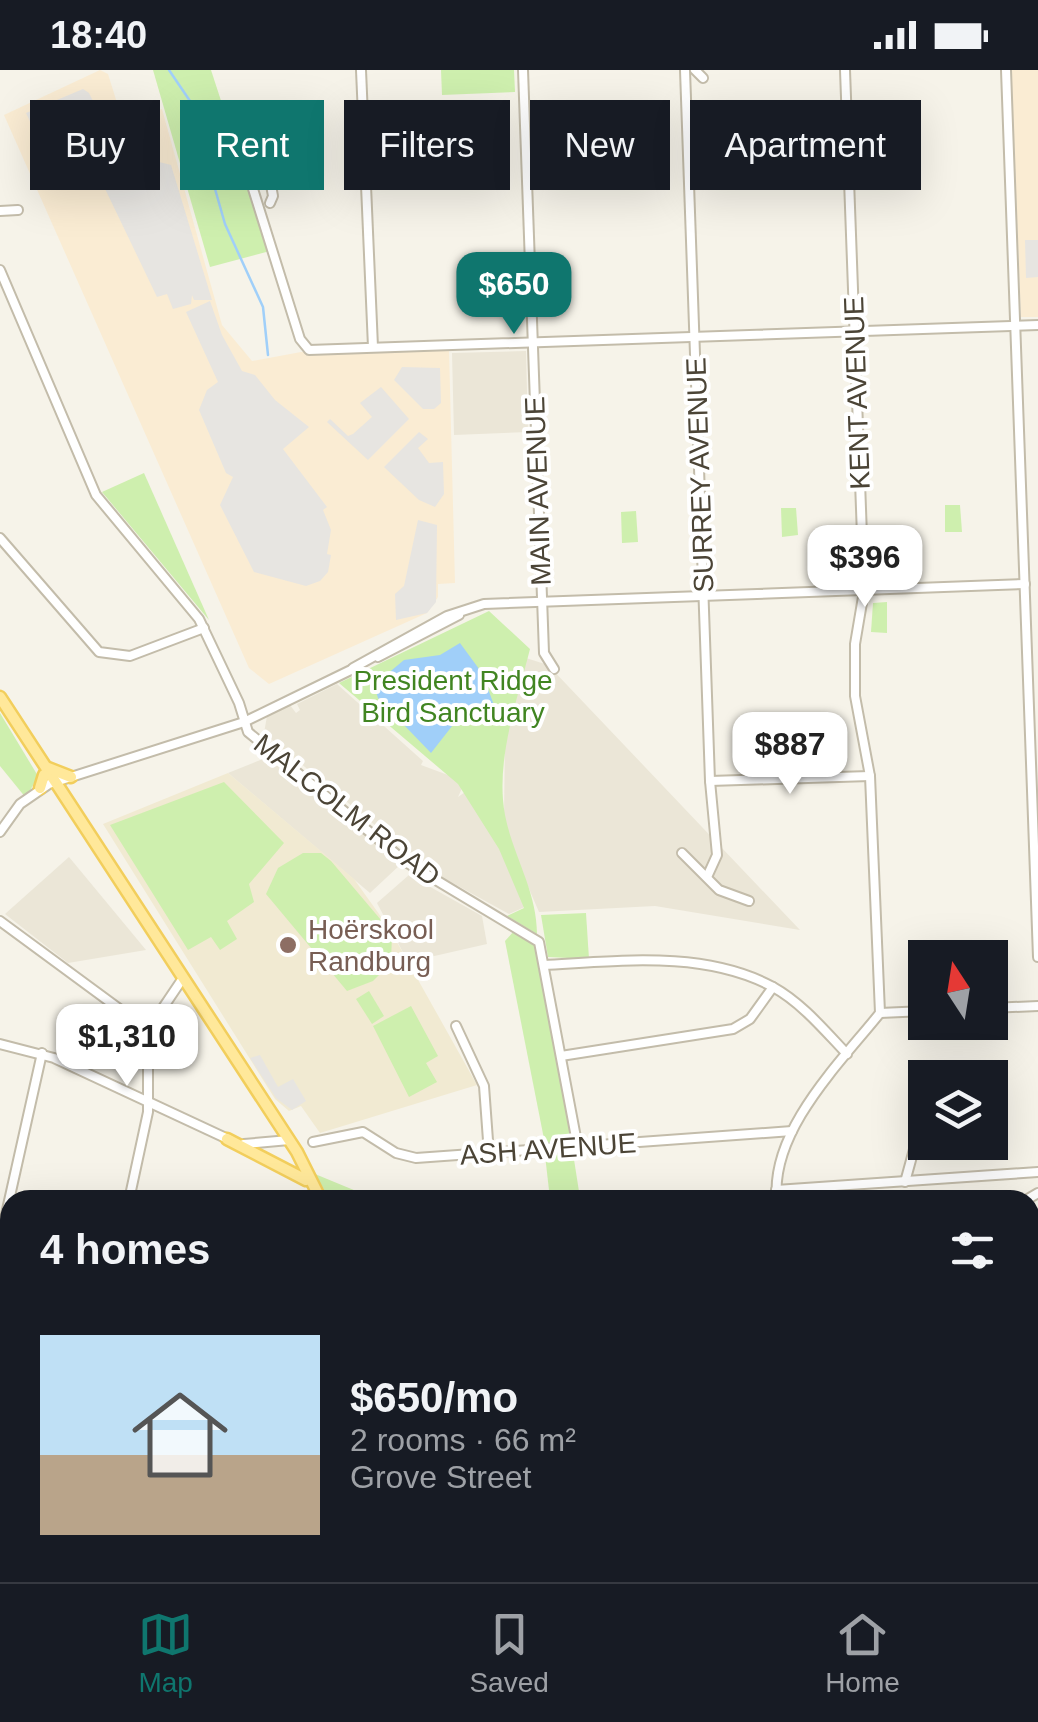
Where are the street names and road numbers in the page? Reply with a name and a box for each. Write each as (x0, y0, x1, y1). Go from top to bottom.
street label: KENT AVENUE (838, 296, 876, 490)
street label: SURREY AVENUE (680, 357, 720, 593)
street label: MAIN AVENUE (519, 396, 557, 586)
street label: MALCOLM ROAD (248, 728, 446, 892)
street label: ASH AVENUE (459, 1127, 637, 1171)

